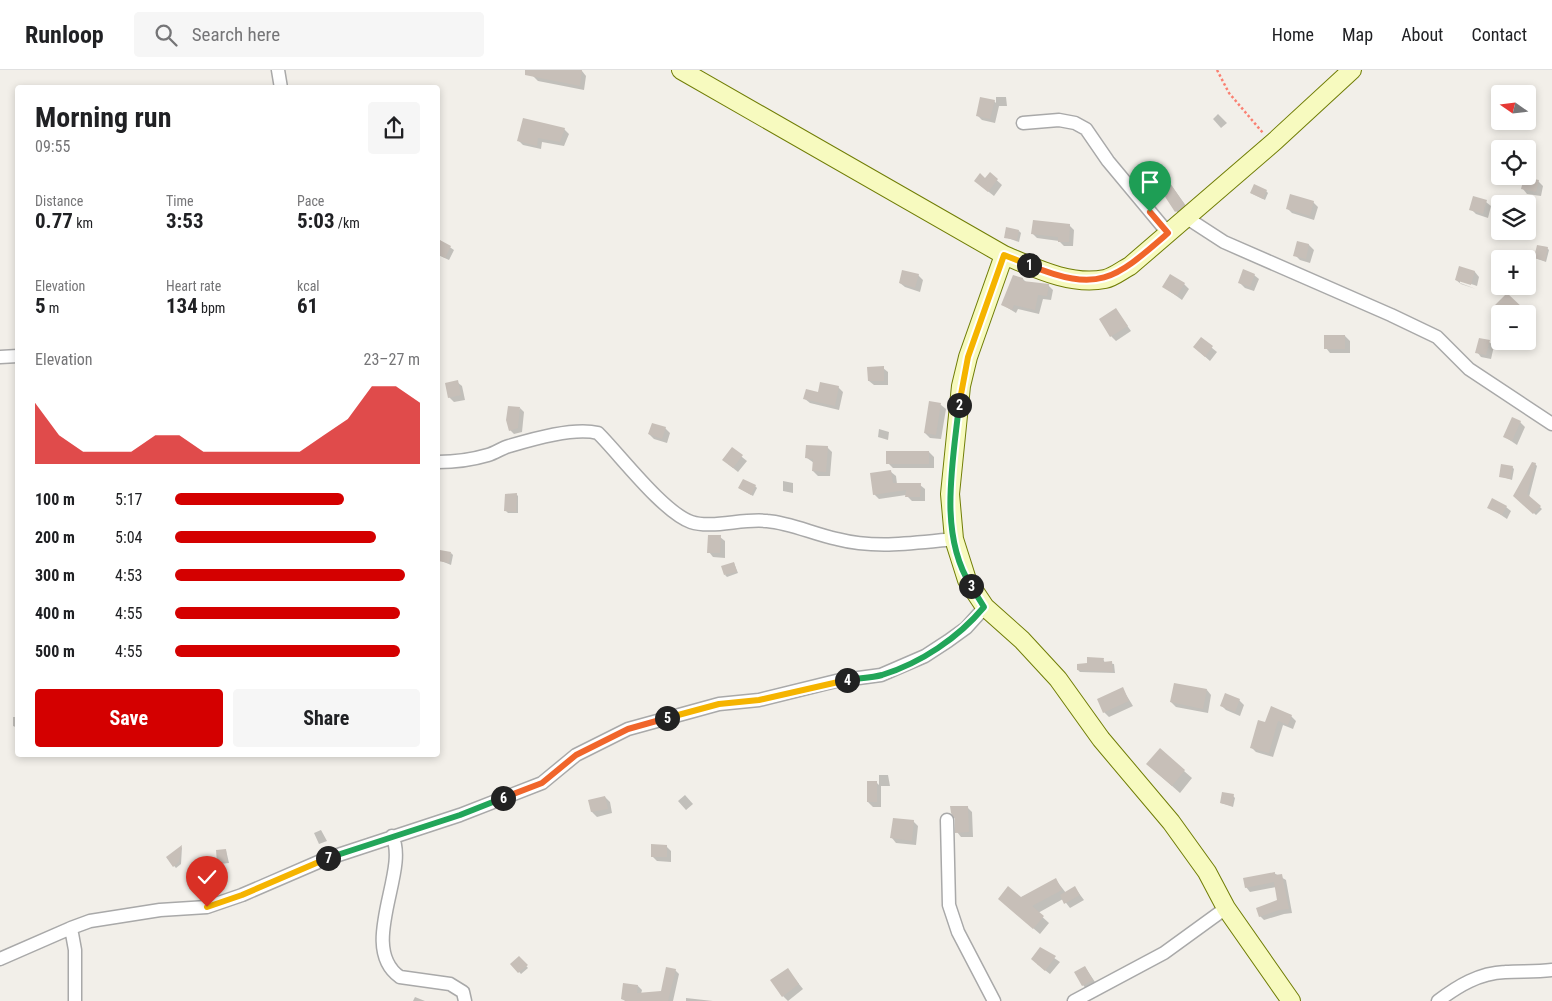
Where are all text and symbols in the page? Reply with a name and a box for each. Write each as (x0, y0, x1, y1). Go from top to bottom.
search box (134, 12, 484, 57)
text: Runloop (25, 21, 104, 49)
icon: search (152, 21, 180, 49)
text: Search here (192, 23, 280, 46)
text: Home (1272, 24, 1314, 45)
text: Map (1342, 24, 1373, 45)
text: About (1401, 24, 1443, 45)
text: Contact (1471, 24, 1527, 45)
north arrow (1491, 85, 1536, 130)
map controls (1491, 85, 1536, 350)
text: Morning run (35, 101, 171, 134)
button: share (368, 102, 420, 154)
text: 09:55 (35, 137, 70, 156)
button: locate (1491, 140, 1536, 185)
pin (1129, 161, 1171, 212)
icon: arrive (1136, 168, 1164, 196)
text: Distance (35, 193, 83, 209)
text: Time (166, 193, 194, 209)
text: Pace (297, 193, 324, 209)
button: layers (1491, 195, 1536, 240)
text: 0.77 (35, 209, 73, 233)
text: 3:53 (166, 209, 204, 233)
text: 5:03 (297, 209, 335, 233)
text: km (73, 215, 93, 231)
text: /km (335, 215, 360, 231)
button: + (1491, 250, 1536, 295)
pin: 1 (1016, 252, 1042, 278)
text: 1 (1026, 257, 1033, 273)
text: Elevation (35, 278, 85, 294)
text: Heart rate (166, 278, 221, 294)
text: kcal (297, 278, 320, 294)
text: 5 (35, 294, 46, 318)
text: 134 (166, 294, 198, 318)
text: 61 (297, 294, 318, 318)
text: m (46, 300, 59, 316)
text: bpm (198, 300, 225, 316)
button: − (1491, 305, 1536, 350)
text: Elevation (35, 350, 93, 369)
text: 23–27 m (364, 350, 420, 369)
pin: 2 (946, 392, 972, 418)
text: 2 (956, 397, 963, 413)
text: 100 m (35, 490, 75, 509)
text: 5:17 (115, 490, 142, 509)
text: 200 m (35, 528, 75, 547)
text: 5:04 (115, 528, 142, 547)
text: 300 m (35, 566, 75, 585)
text: 4:53 (115, 566, 142, 585)
pin: 3 (958, 574, 984, 598)
text: 3 (968, 578, 975, 594)
text: 400 m (35, 604, 75, 623)
text: 4:55 (115, 604, 142, 623)
text: 500 m (35, 642, 75, 661)
text: 4:55 (115, 642, 142, 661)
pin: 4 (834, 668, 860, 692)
text: 4 (844, 672, 851, 688)
button: Save (35, 689, 223, 747)
button: Share (233, 689, 420, 747)
pin: 5 (654, 706, 680, 730)
text: 5 (664, 710, 671, 726)
pin: 6 (490, 786, 516, 810)
text: 6 (500, 790, 507, 806)
pin: 7 (316, 846, 340, 870)
text: 7 (325, 850, 332, 866)
pin (186, 856, 228, 907)
icon: check (193, 863, 221, 891)

